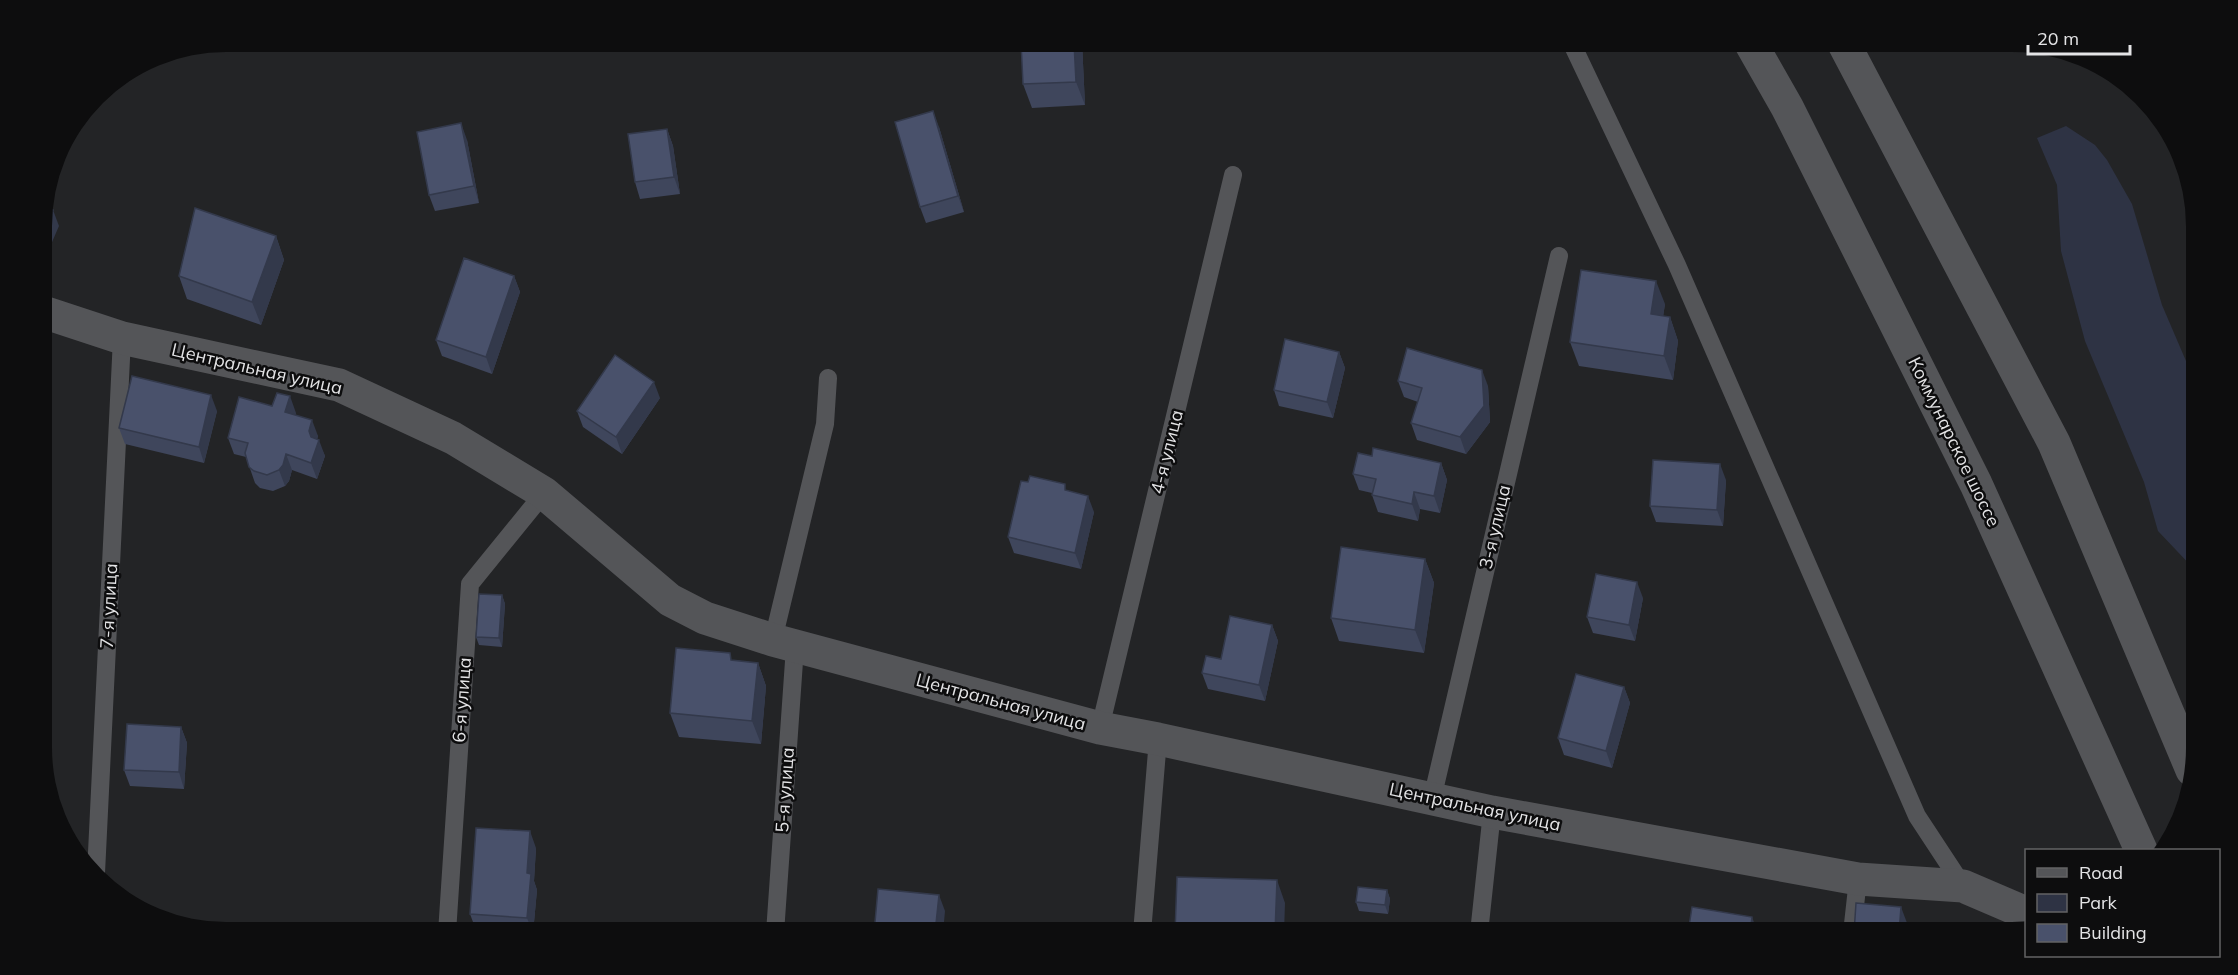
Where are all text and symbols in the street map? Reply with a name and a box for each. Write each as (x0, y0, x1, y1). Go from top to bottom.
scale bar (2028, 18, 2130, 56)
text: 20 m (2037, 27, 2079, 50)
street label: Центральная улица (169, 338, 345, 399)
street label: Коммунарское шоссе (1903, 353, 2006, 530)
street label: 4-я улица (1145, 408, 1188, 496)
street label: 3-я улица (1474, 483, 1515, 571)
street label: 7-я улица (95, 563, 122, 649)
street label: 6-я улица (447, 656, 476, 743)
street label: Центральная улица (914, 668, 1088, 735)
street label: 5-я улица (770, 746, 799, 833)
street label: Центральная улица (1387, 777, 1563, 836)
legend (2025, 849, 2220, 957)
text: Road (2079, 861, 2123, 884)
text: Park (2079, 891, 2118, 914)
text: Building (2079, 921, 2147, 944)

